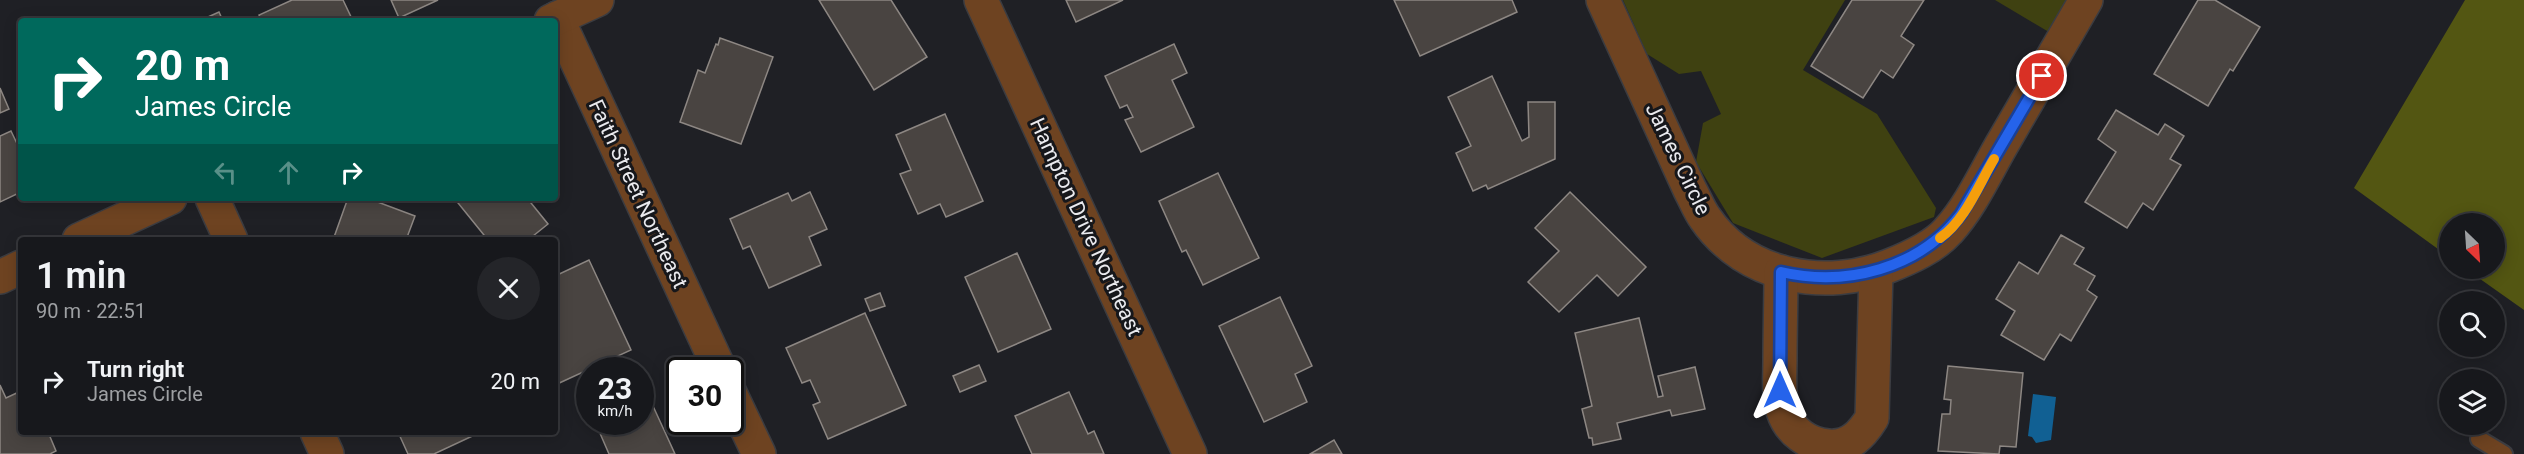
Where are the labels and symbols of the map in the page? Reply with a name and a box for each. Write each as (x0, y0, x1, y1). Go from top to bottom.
pin (2016, 50, 2067, 101)
street label: Faith Street Northeast (584, 96, 692, 292)
street label: James Circle (1641, 99, 1715, 219)
street label: Hampton Drive Northeast (1025, 114, 1147, 340)
north arrow (2439, 213, 2505, 279)
speed limit sign: 30 (666, 357, 744, 435)
position arrow (1748, 358, 1812, 422)

